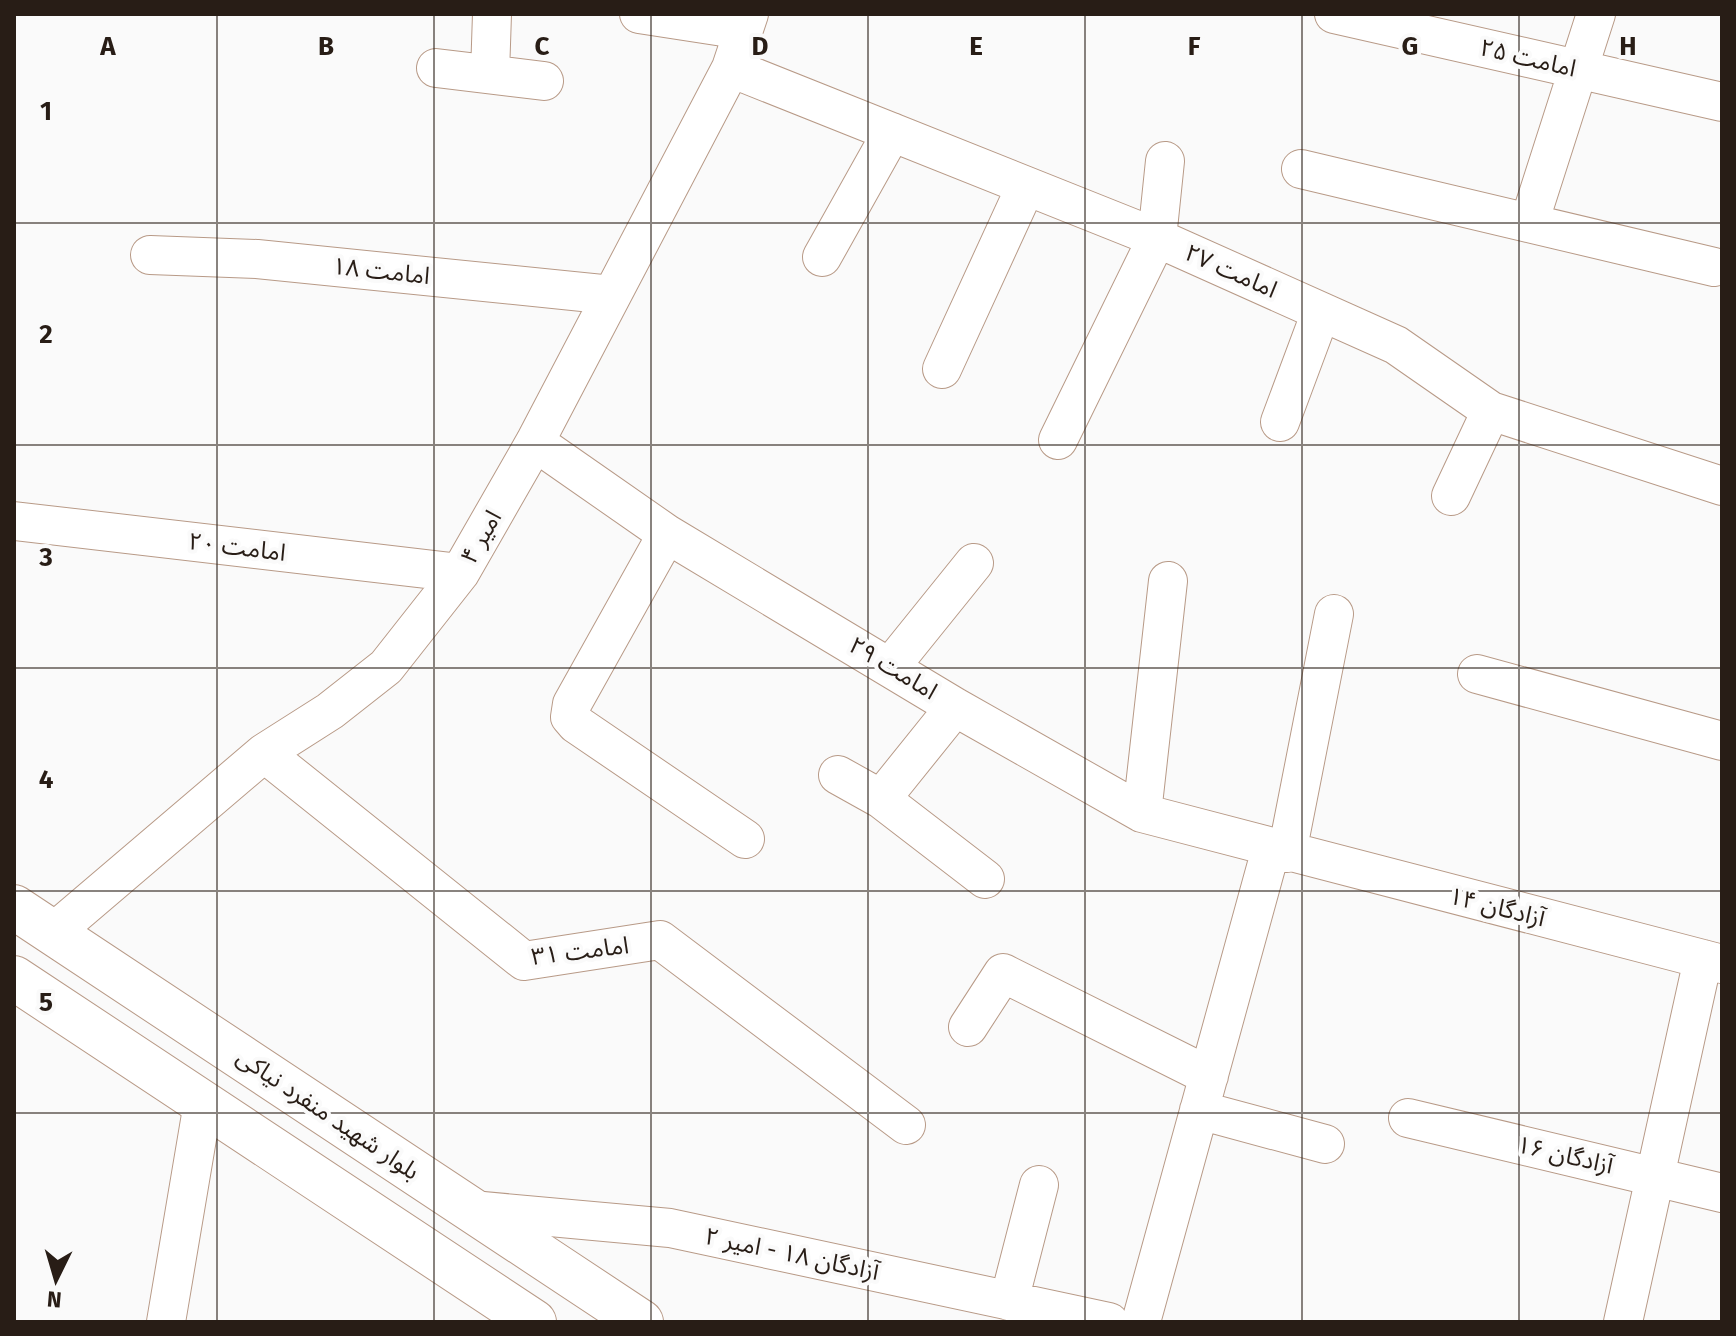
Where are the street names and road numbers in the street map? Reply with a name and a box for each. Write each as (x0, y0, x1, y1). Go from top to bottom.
street label: امامت ۲۵ (1477, 33, 1579, 83)
street label: امامت ۲۷ (1181, 238, 1281, 304)
street label: امامت ۱۸ (331, 252, 431, 290)
street label: امیر ۴ (455, 505, 507, 569)
street label: امامت ۲۰ (187, 527, 287, 567)
street label: امامت ۲۹ (844, 631, 942, 705)
street label: آزادگان ۱۴ (1446, 882, 1549, 933)
street label: امامت ۳۱ (530, 931, 630, 971)
street label: بلوار شهید منفرد نیاکی (231, 1043, 425, 1185)
street label: آزادگان ۱۶ (1514, 1130, 1617, 1180)
street label: آزادگان ۱۸ - امیر ۲ (702, 1222, 883, 1286)

